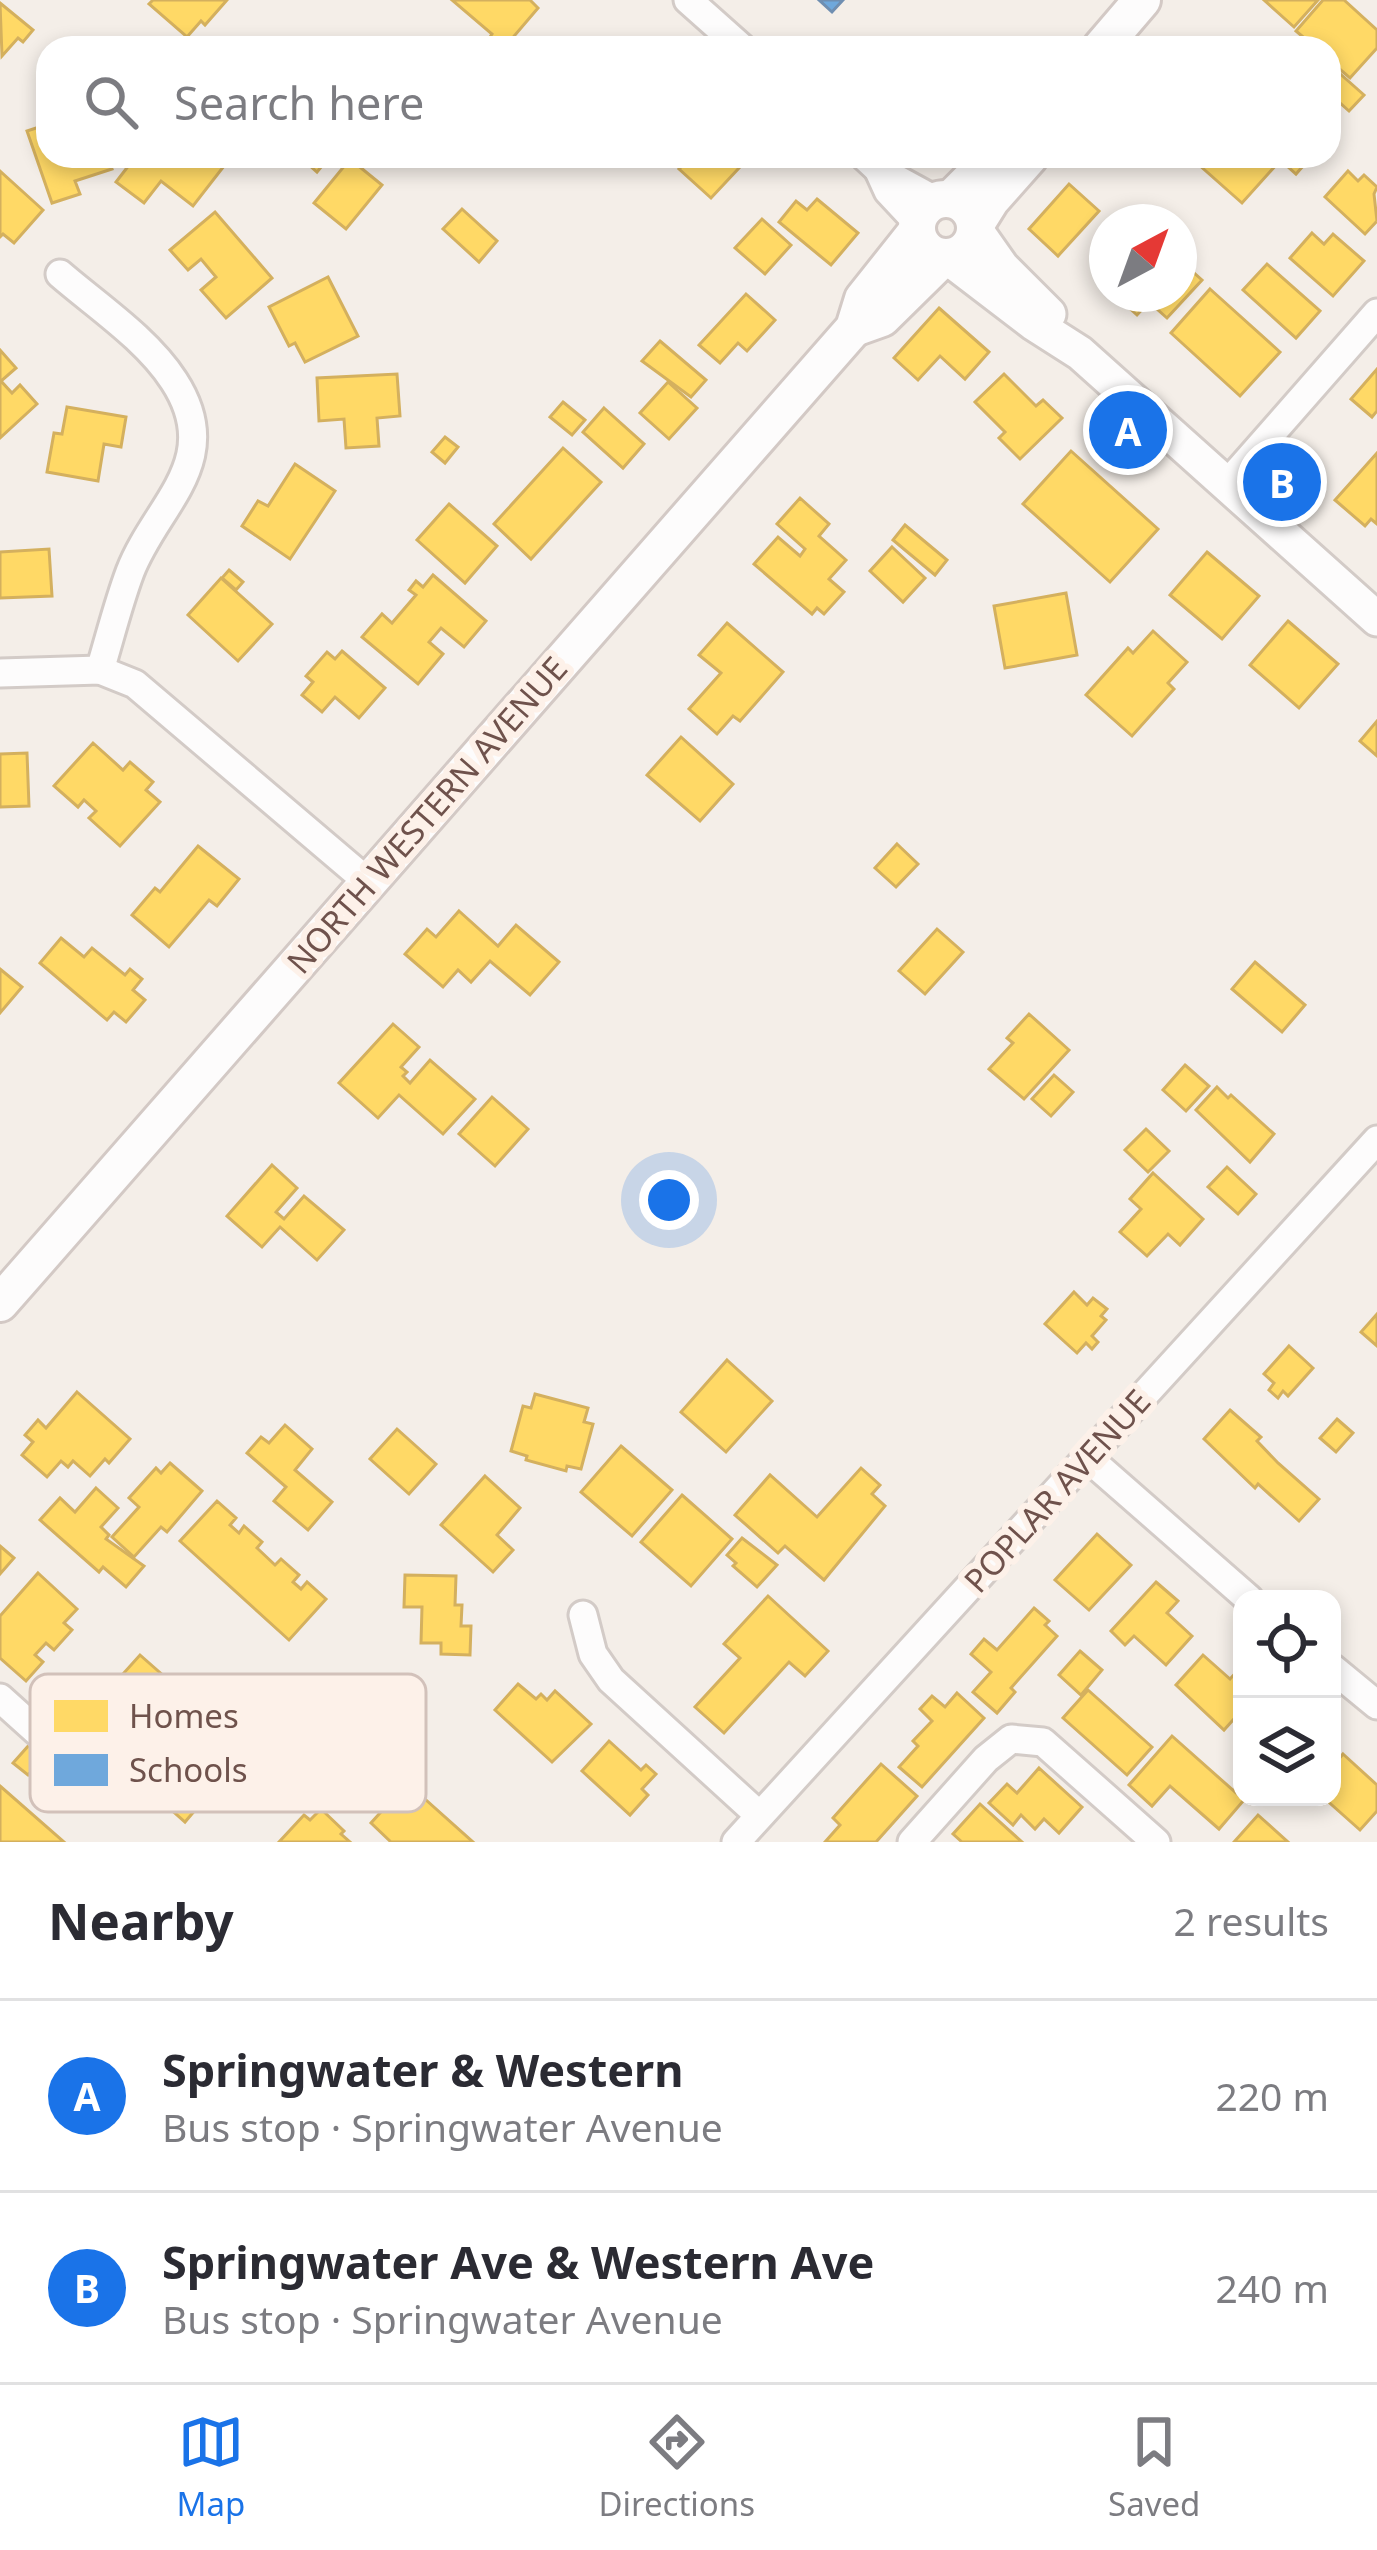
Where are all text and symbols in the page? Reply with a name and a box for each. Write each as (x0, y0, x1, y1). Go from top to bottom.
search box (36, 36, 1341, 168)
icon: search (78, 69, 144, 135)
text: Search here (174, 72, 424, 133)
north arrow (1089, 204, 1197, 312)
pin: A (1089, 385, 1167, 475)
pin: B (1243, 437, 1321, 527)
street label: NORTH WESTERN AVENUE (276, 647, 577, 983)
your location (639, 1170, 699, 1230)
street label: POPLAR AVENUE (953, 1380, 1160, 1602)
map controls (1233, 1590, 1341, 1806)
button: locate (1233, 1590, 1341, 1698)
legend (30, 1674, 426, 1812)
text: Homes (129, 1693, 239, 1738)
button: layers (1233, 1698, 1341, 1806)
text: Schools (129, 1747, 248, 1792)
text: Nearby (48, 1885, 234, 1955)
text: 2 results (1174, 1894, 1329, 1947)
text: Springwater & Western (162, 2039, 683, 2100)
text: A (74, 2069, 101, 2122)
text: 220 m (1215, 2069, 1329, 2122)
text: Bus stop · Springwater Avenue (162, 2100, 723, 2153)
text: Springwater Ave & Western Ave (162, 2231, 874, 2292)
text: B (74, 2261, 100, 2314)
text: 240 m (1215, 2261, 1329, 2314)
text: Bus stop · Springwater Avenue (162, 2292, 723, 2345)
tab: Map (177, 2409, 245, 2526)
tab: Directions (598, 2409, 755, 2526)
tab: Saved (1108, 2409, 1200, 2526)

